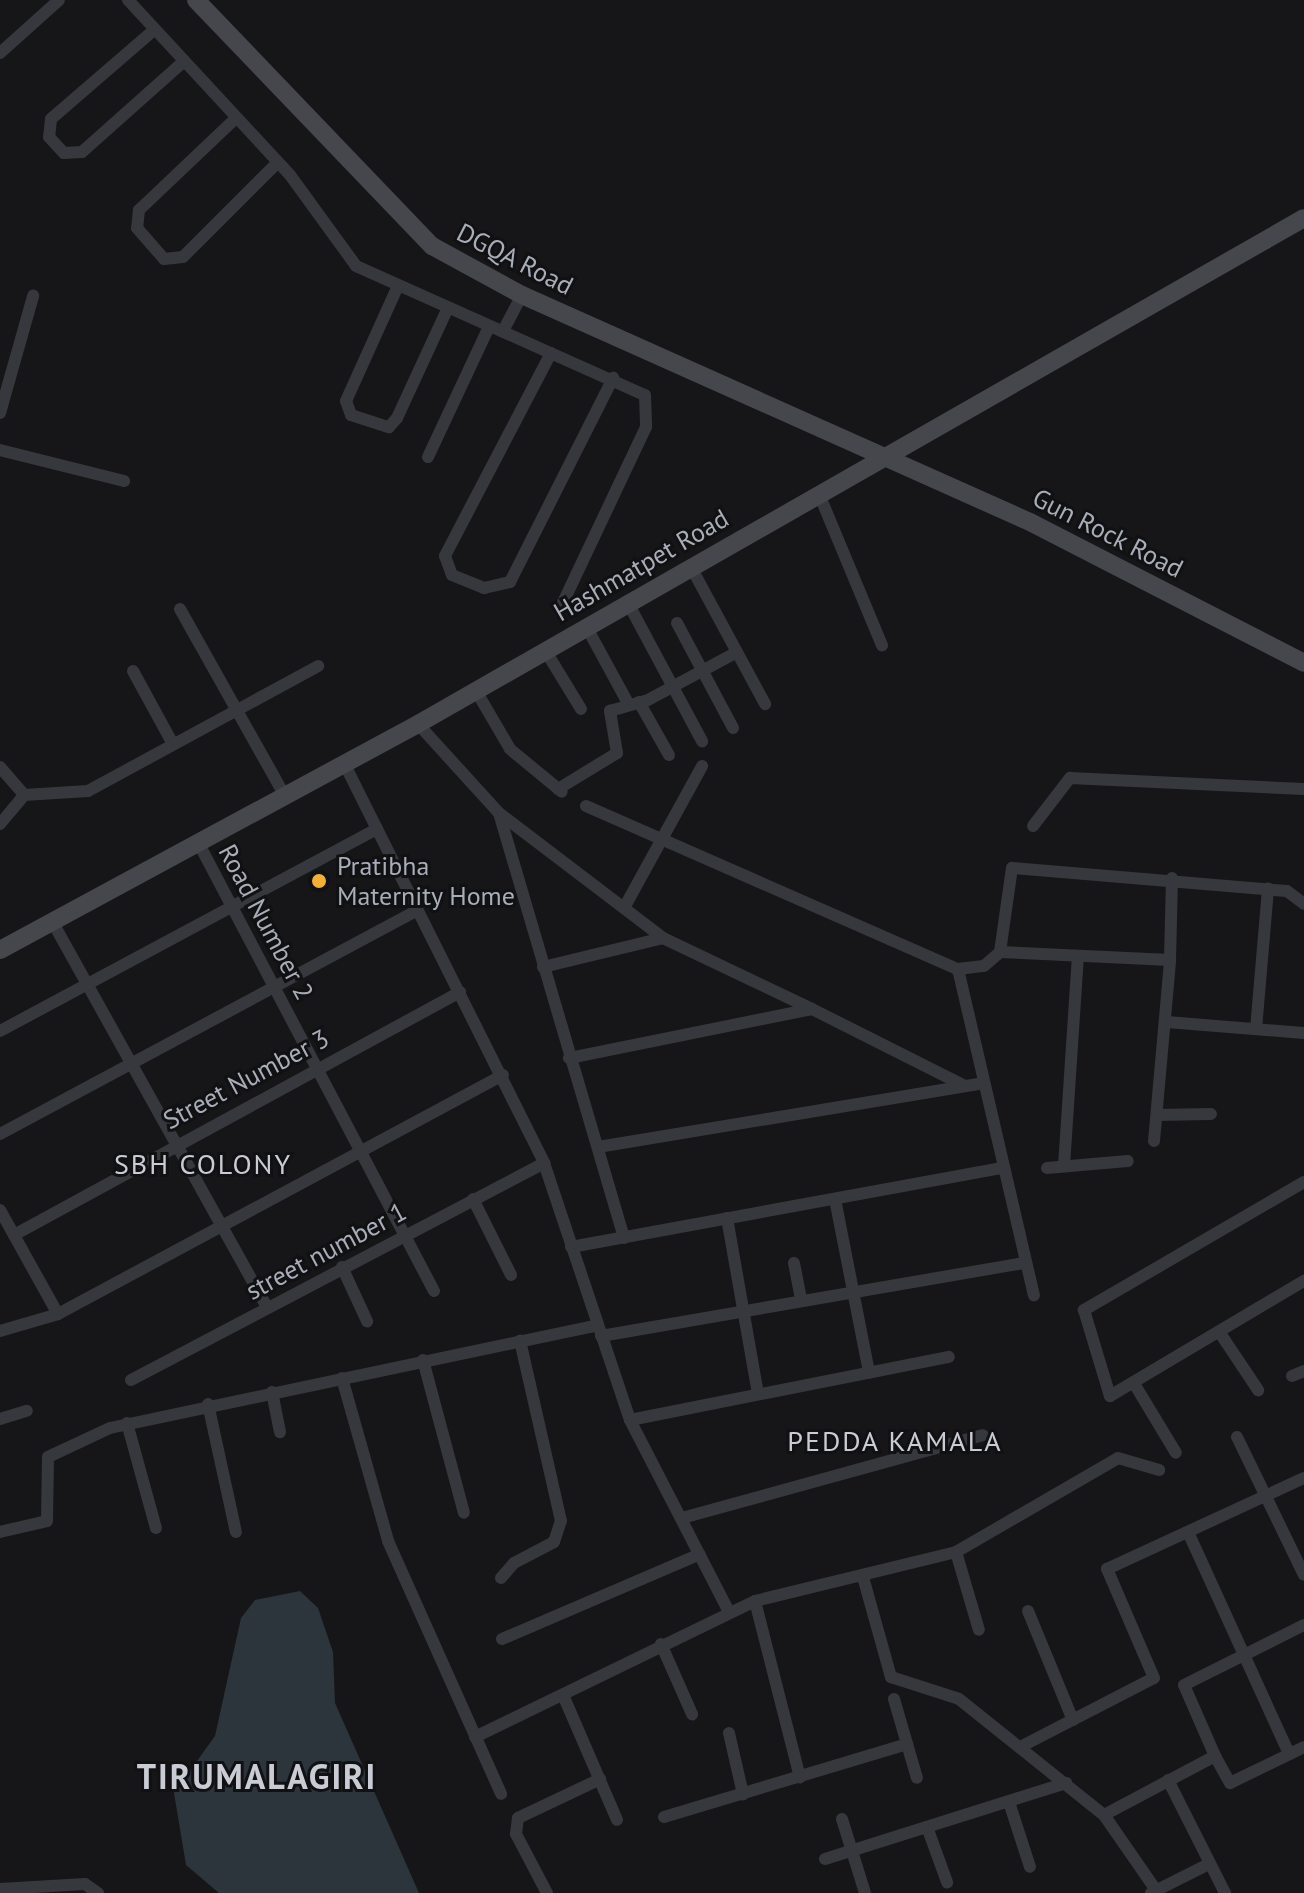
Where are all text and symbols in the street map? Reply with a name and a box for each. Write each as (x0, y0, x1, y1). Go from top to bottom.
street label: DGQA Road (451, 216, 579, 302)
street label: Gun Rock Road (1027, 482, 1189, 584)
street label: Hashmatpet Road (548, 502, 734, 628)
street label: Road Number 2 (212, 839, 320, 1005)
place label: Pratibha Maternity Home (337, 850, 516, 912)
marker: Pratibha Maternity Home (308, 870, 330, 892)
street label: Street Number 3 (158, 1022, 334, 1136)
district label: SBH COLONY (114, 1147, 292, 1181)
street label: street number 1 (241, 1196, 411, 1306)
district label: PEDDA KAMALA (787, 1424, 1003, 1458)
district label: TIRUMALAGIRI (137, 1757, 377, 1797)

